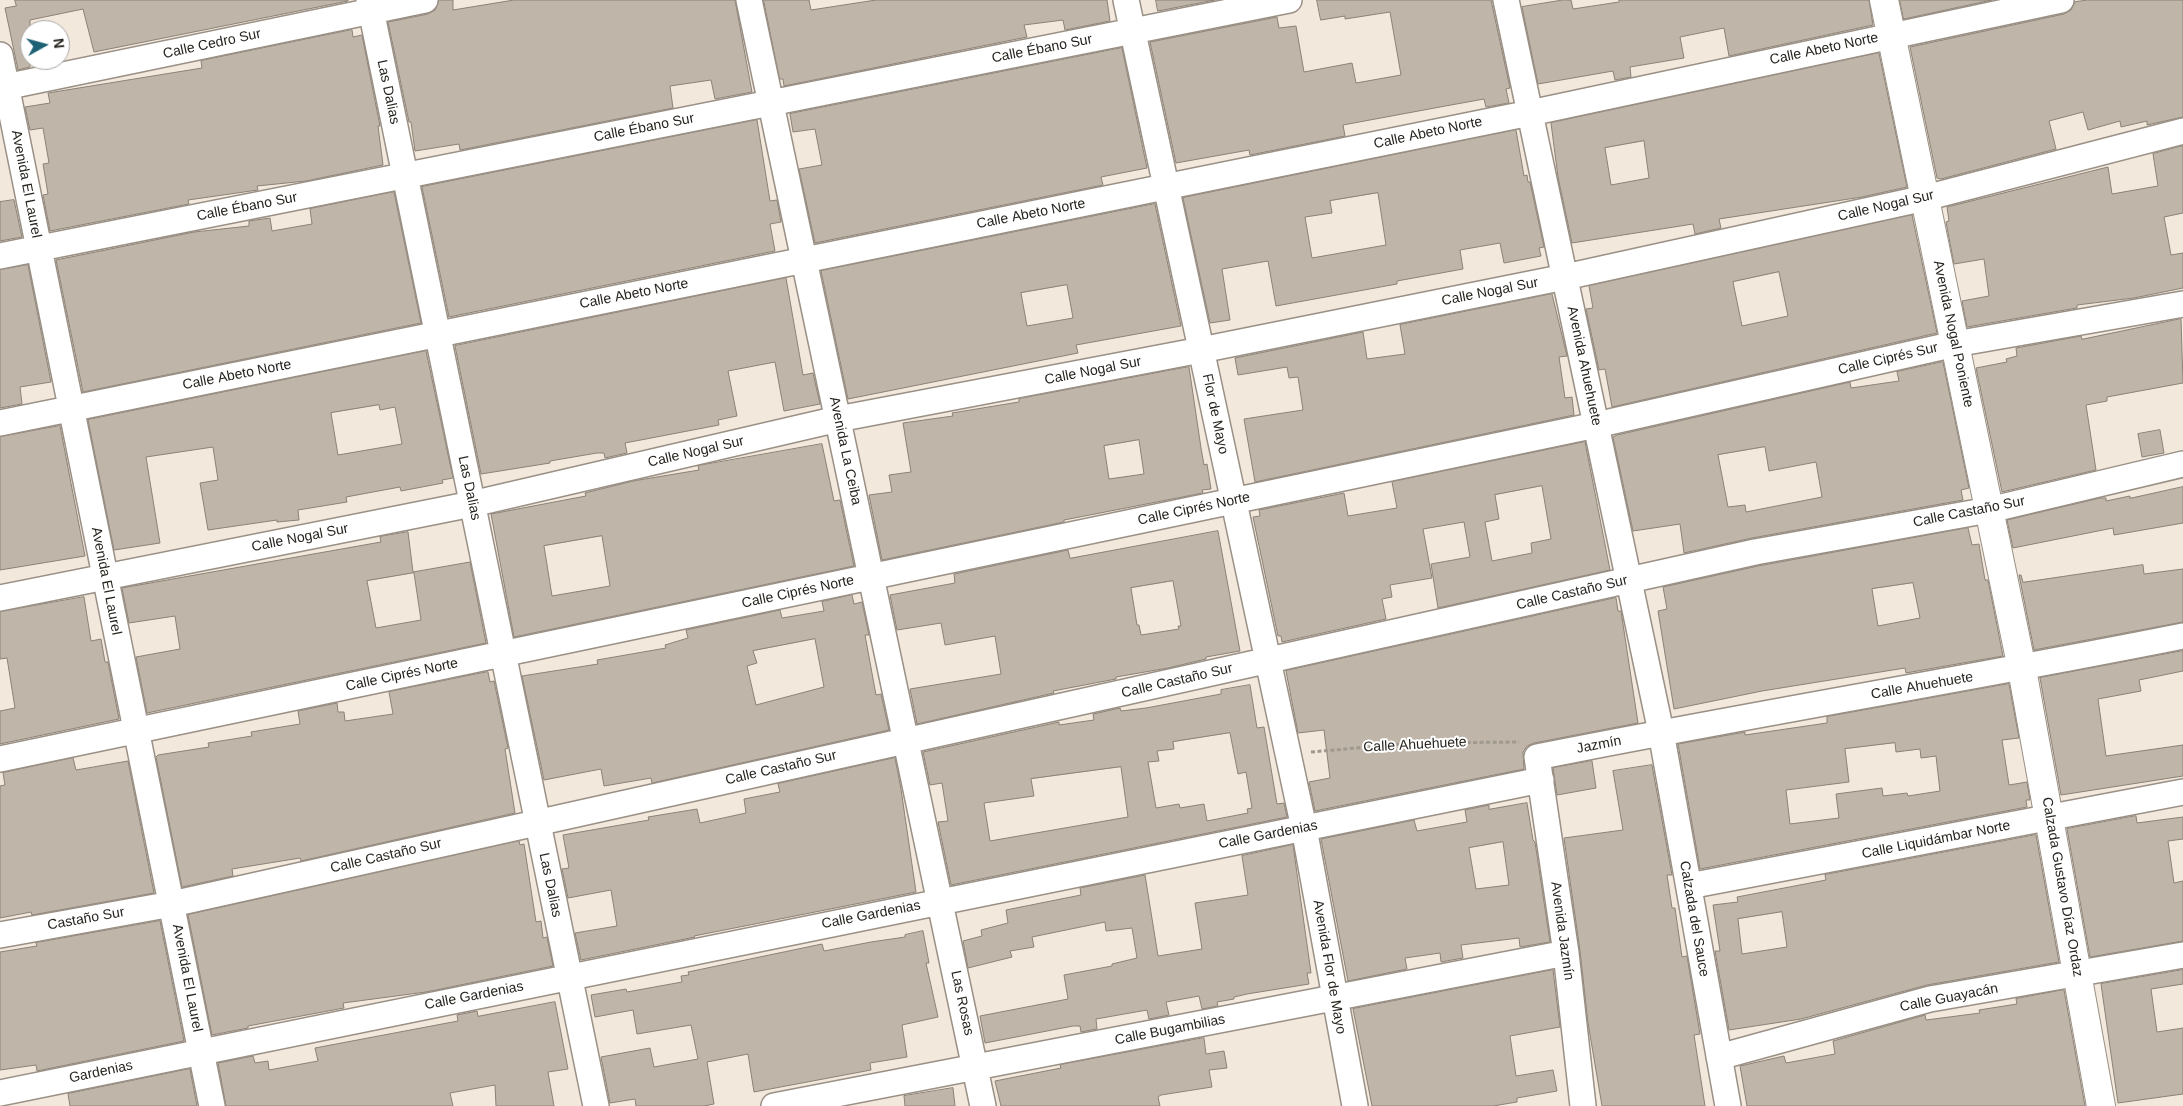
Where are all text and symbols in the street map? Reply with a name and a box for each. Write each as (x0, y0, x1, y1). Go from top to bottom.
north arrow (20, 20, 70, 70)
street label: Calle Cedro Sur (162, 25, 262, 63)
street label: Calle Abeto Norte (1768, 29, 1880, 69)
street label: Calle Ébano Sur (990, 31, 1094, 67)
text: N (50, 37, 67, 49)
street label: Las Dalias (373, 58, 403, 126)
street label: Calle Ébano Sur (592, 110, 696, 146)
street label: Calle Abeto Norte (1372, 113, 1484, 153)
street label: Avenida El Laurel (7, 129, 45, 239)
street label: Calle Nogal Sur (1836, 187, 1936, 225)
street label: Calle Ébano Sur (195, 189, 299, 225)
street label: Calle Abeto Norte (975, 195, 1087, 233)
street label: Avenida Nogal Poniente (1929, 259, 1977, 409)
street label: Calle Nogal Sur (1440, 274, 1540, 310)
street label: Calle Abeto Norte (578, 275, 690, 313)
street label: Avenida Ahuehuete (1563, 305, 1605, 427)
street label: Calle Ciprés Sur (1836, 339, 1940, 379)
street label: Calle Nogal Sur (1043, 353, 1143, 389)
street label: Calle Abeto Norte (181, 356, 293, 394)
street label: Flor de Mayo (1198, 372, 1232, 456)
street label: Avenida La Ceiba (825, 395, 865, 507)
street label: Calle Nogal Sur (646, 433, 746, 471)
street label: Las Dalias (454, 454, 484, 522)
street label: Calle Ciprés Norte (1136, 489, 1252, 529)
street label: Calle Castaño Sur (1912, 493, 2026, 531)
street label: Calle Nogal Sur (250, 520, 350, 556)
street label: Avenida El Laurel (87, 526, 125, 636)
street label: Calle Ciprés Norte (740, 572, 856, 612)
street label: Calle Castaño Sur (1515, 572, 1629, 614)
street label: Calle Ciprés Norte (344, 655, 460, 695)
street label: Calle Castaño Sur (1120, 660, 1234, 702)
street label: Calle Ahuehuete (1870, 669, 1974, 703)
street label: Jazmín (1575, 732, 1623, 758)
street label: Calle Ahuehuete (1363, 734, 1467, 756)
street label: Calle Castaño Sur (724, 747, 838, 789)
street label: Calzada Gustavo Díaz Ordaz (2038, 796, 2086, 978)
street label: Calle Gardenias (1217, 817, 1319, 853)
street label: Calle Liquidámbar Norte (1860, 817, 2012, 863)
street label: Calle Castaño Sur (329, 835, 443, 877)
street label: Las Dalias (535, 851, 565, 919)
street label: Calzada del Sauce (1676, 860, 1712, 978)
street label: Avenida Jazmín (1547, 881, 1577, 981)
street label: Calle Gardenias (820, 897, 922, 933)
street label: Avenida Flor de Mayo (1309, 899, 1349, 1035)
street label: Castaño Sur (46, 904, 126, 934)
street label: Avenida El Laurel (168, 923, 206, 1033)
street label: Las Rosas (947, 969, 977, 1037)
street label: Calle Gardenias (423, 978, 525, 1014)
street label: Calle Guayacán (1899, 980, 1999, 1016)
street label: Calle Bugambilias (1113, 1011, 1227, 1049)
street label: Gardenias (68, 1057, 134, 1087)

